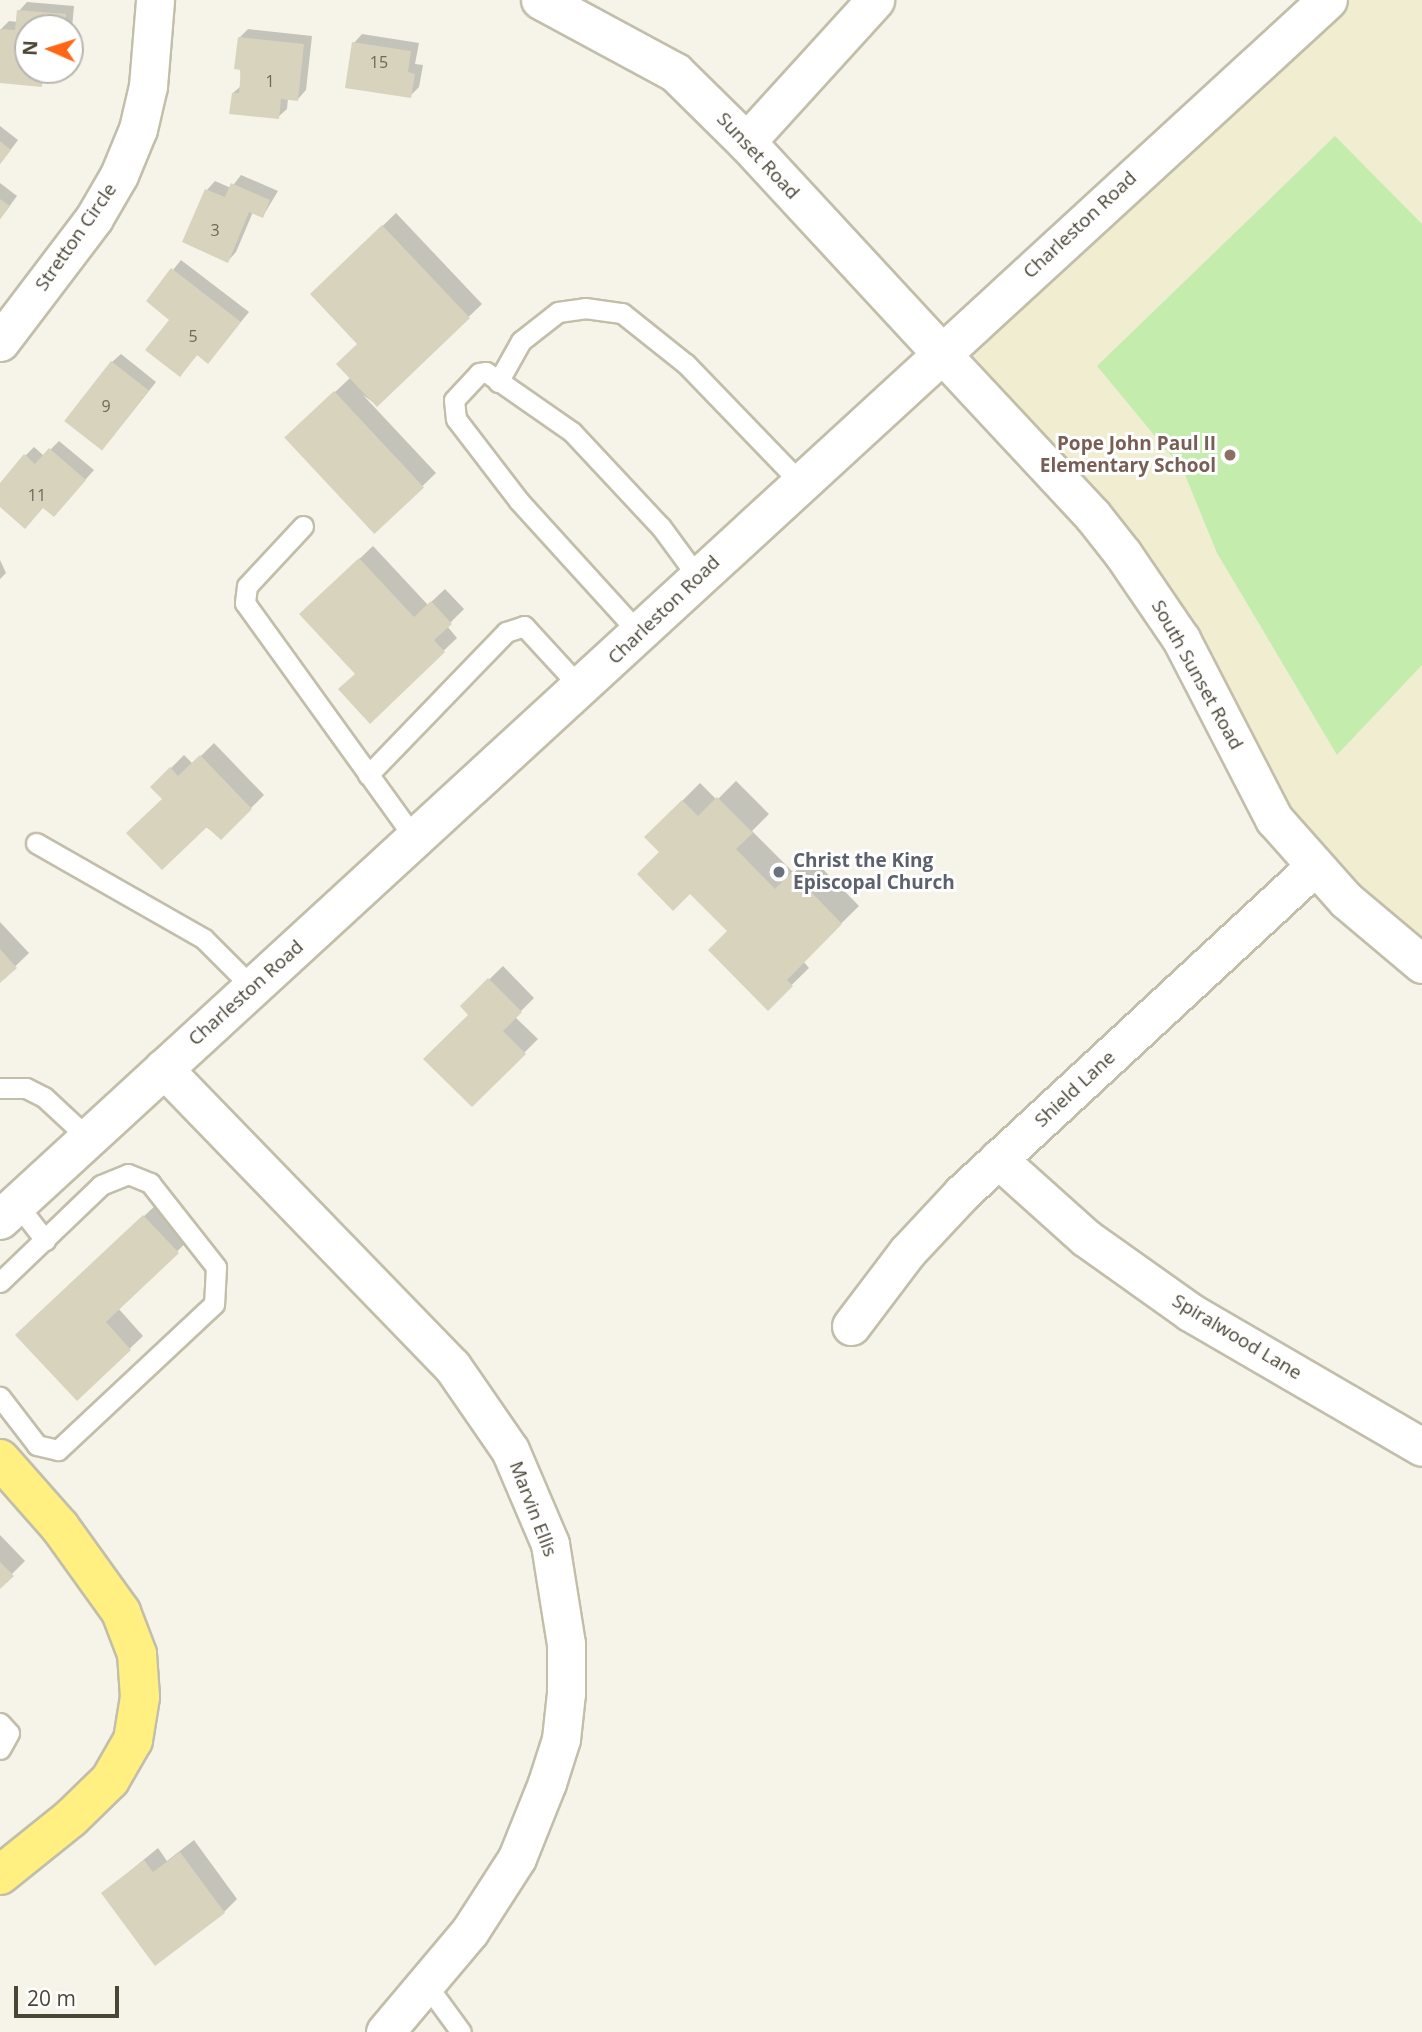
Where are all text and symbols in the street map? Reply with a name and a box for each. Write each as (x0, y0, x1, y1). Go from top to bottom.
north arrow (14, 14, 84, 84)
text: N (17, 40, 43, 56)
house number: 15 (370, 52, 388, 72)
house number: 1 (265, 71, 275, 91)
street label: Sunset Road (712, 108, 804, 204)
street label: Charleston Road (1019, 167, 1141, 283)
street label: Stretton Circle (30, 179, 122, 295)
house number: 3 (210, 220, 220, 240)
house number: 5 (188, 326, 198, 346)
house number: 9 (101, 396, 111, 416)
place label: Pope John Paul II Elementary School (1040, 433, 1216, 477)
marker: Pope John Paul II Elementary School (1222, 447, 1238, 463)
house number: 11 (28, 485, 46, 505)
street label: Charleston Road (603, 551, 725, 669)
street label: South Sunset Road (1146, 596, 1248, 754)
place label: Christ the King Episcopal Church (793, 850, 955, 894)
marker: Christ the King Episcopal Church (771, 864, 787, 880)
street label: Charleston Road (184, 935, 308, 1051)
street label: Shield Lane (1030, 1046, 1120, 1132)
street label: Spiralwood Lane (1168, 1289, 1306, 1385)
street label: Marvin Ellis (504, 1458, 562, 1560)
scale bar (18, 1972, 122, 2016)
text: 20 m (27, 1984, 76, 2012)

